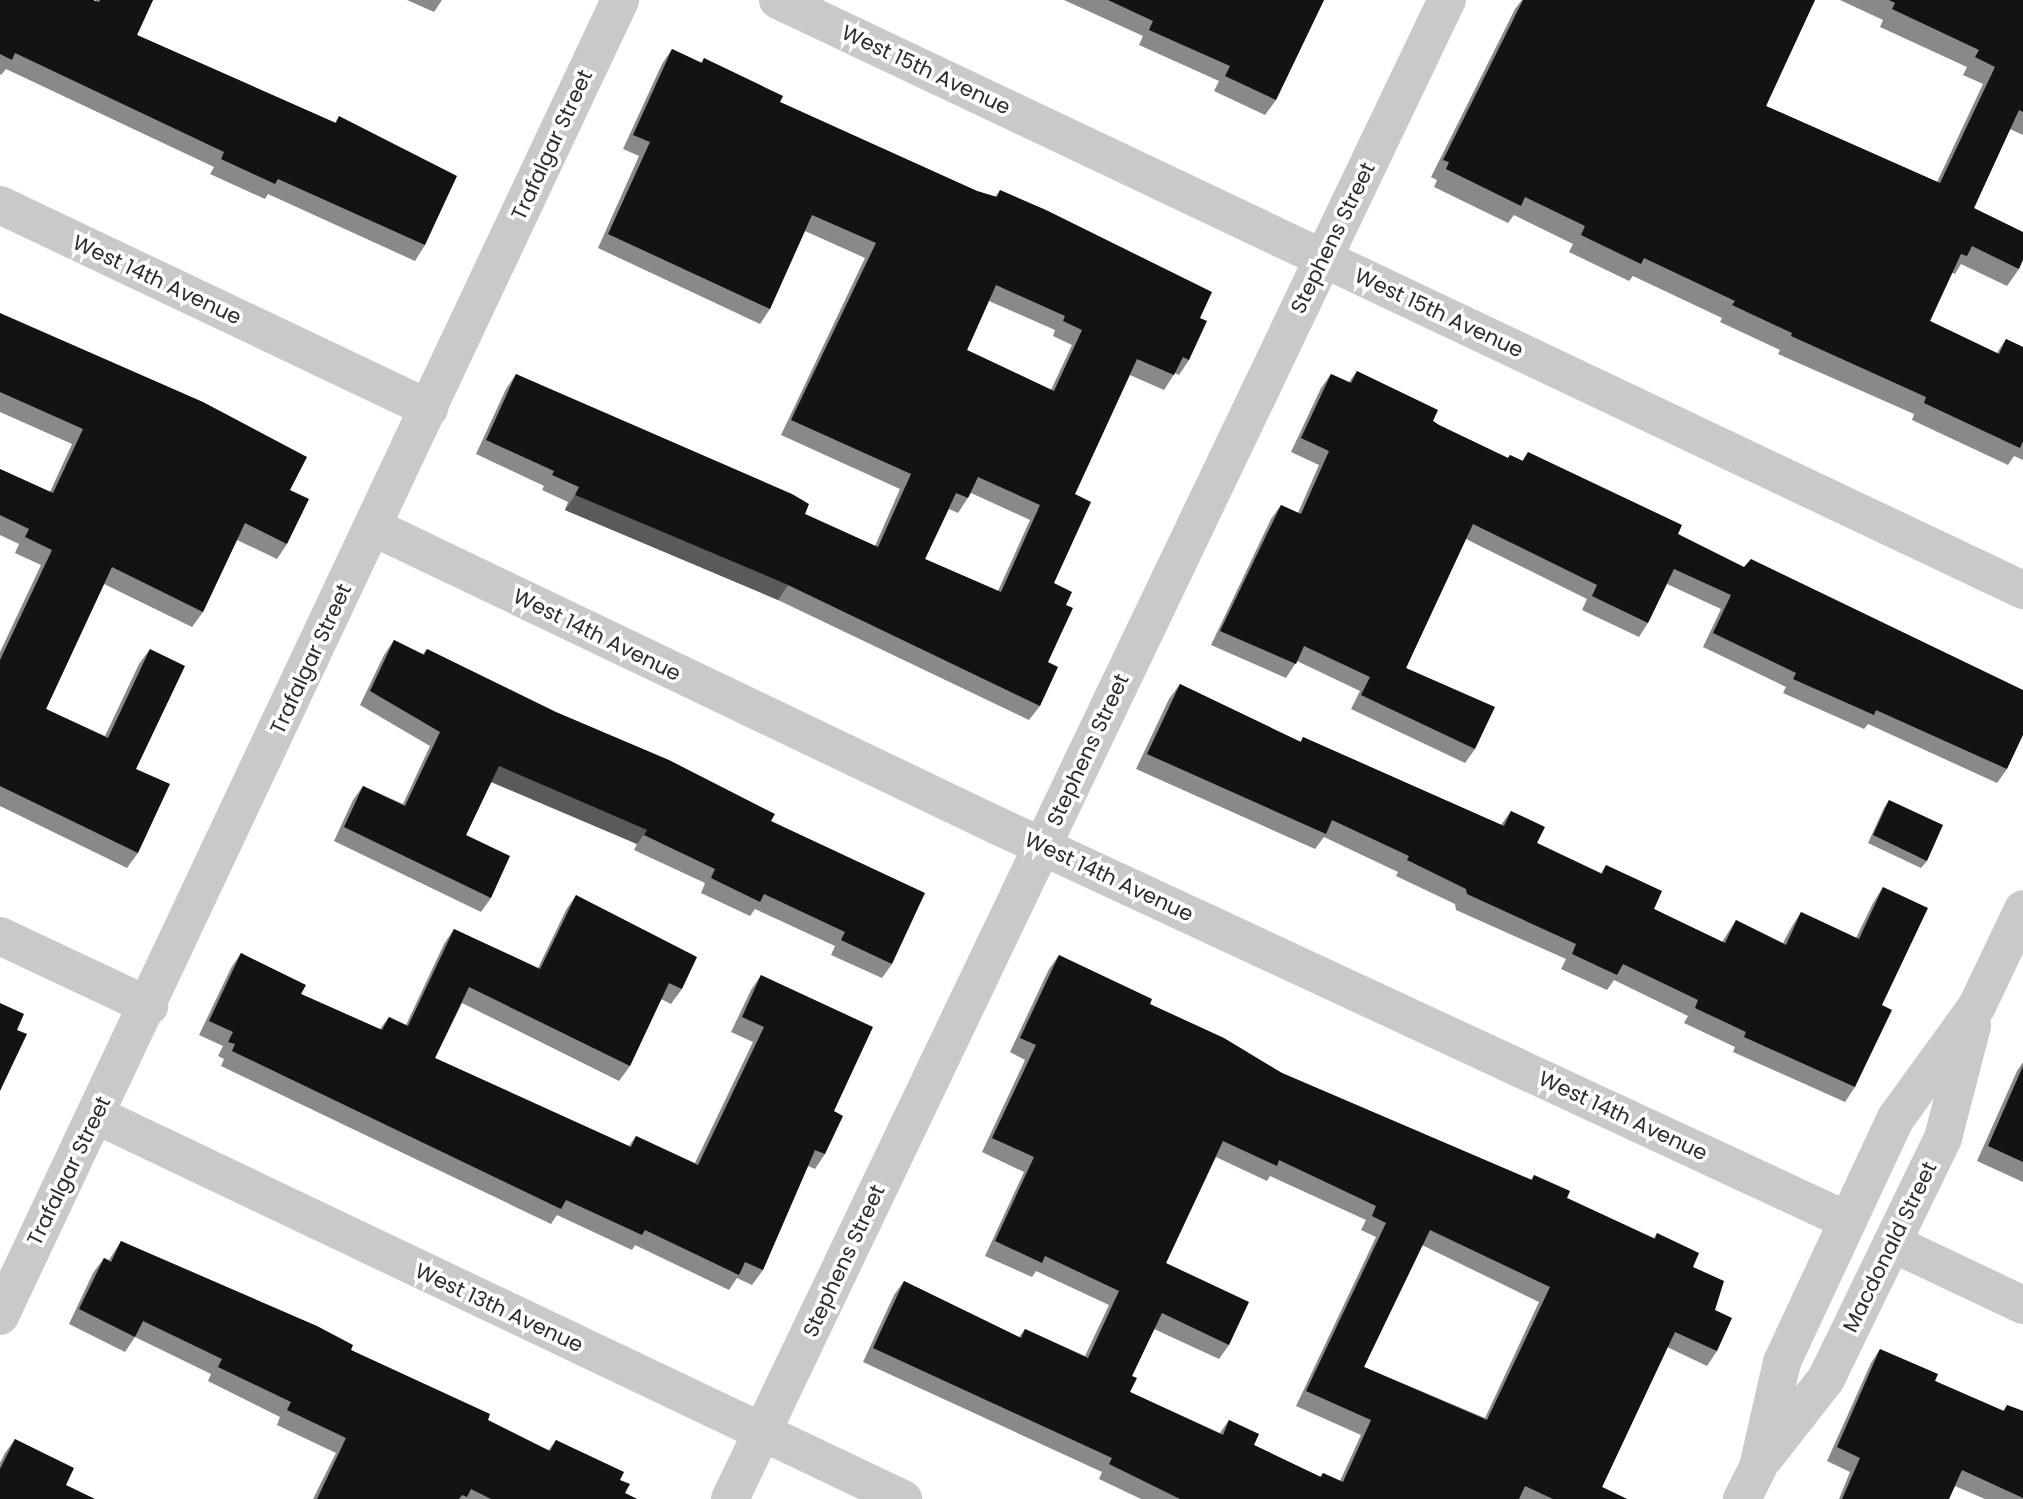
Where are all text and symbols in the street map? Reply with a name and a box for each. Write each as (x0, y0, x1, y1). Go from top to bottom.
street label: West 15th Avenue (838, 20, 1014, 120)
street label: Trafalgar Street (506, 66, 598, 224)
street label: Stephens Street (1285, 158, 1381, 318)
street label: West 14th Avenue (69, 230, 245, 330)
street label: West 15th Avenue (1351, 263, 1527, 363)
street label: Trafalgar Street (265, 580, 357, 738)
street label: West 14th Avenue (509, 584, 685, 686)
street label: Stephens Street (1042, 670, 1134, 830)
street label: West 14th Avenue (1021, 827, 1197, 927)
street label: West 14th Avenue (1535, 1066, 1711, 1166)
street label: Trafalgar Street (22, 1092, 116, 1250)
street label: Macdonald Street (1838, 1158, 1942, 1336)
street label: Stephens Street (798, 1181, 890, 1341)
street label: West 13th Avenue (411, 1258, 587, 1358)

